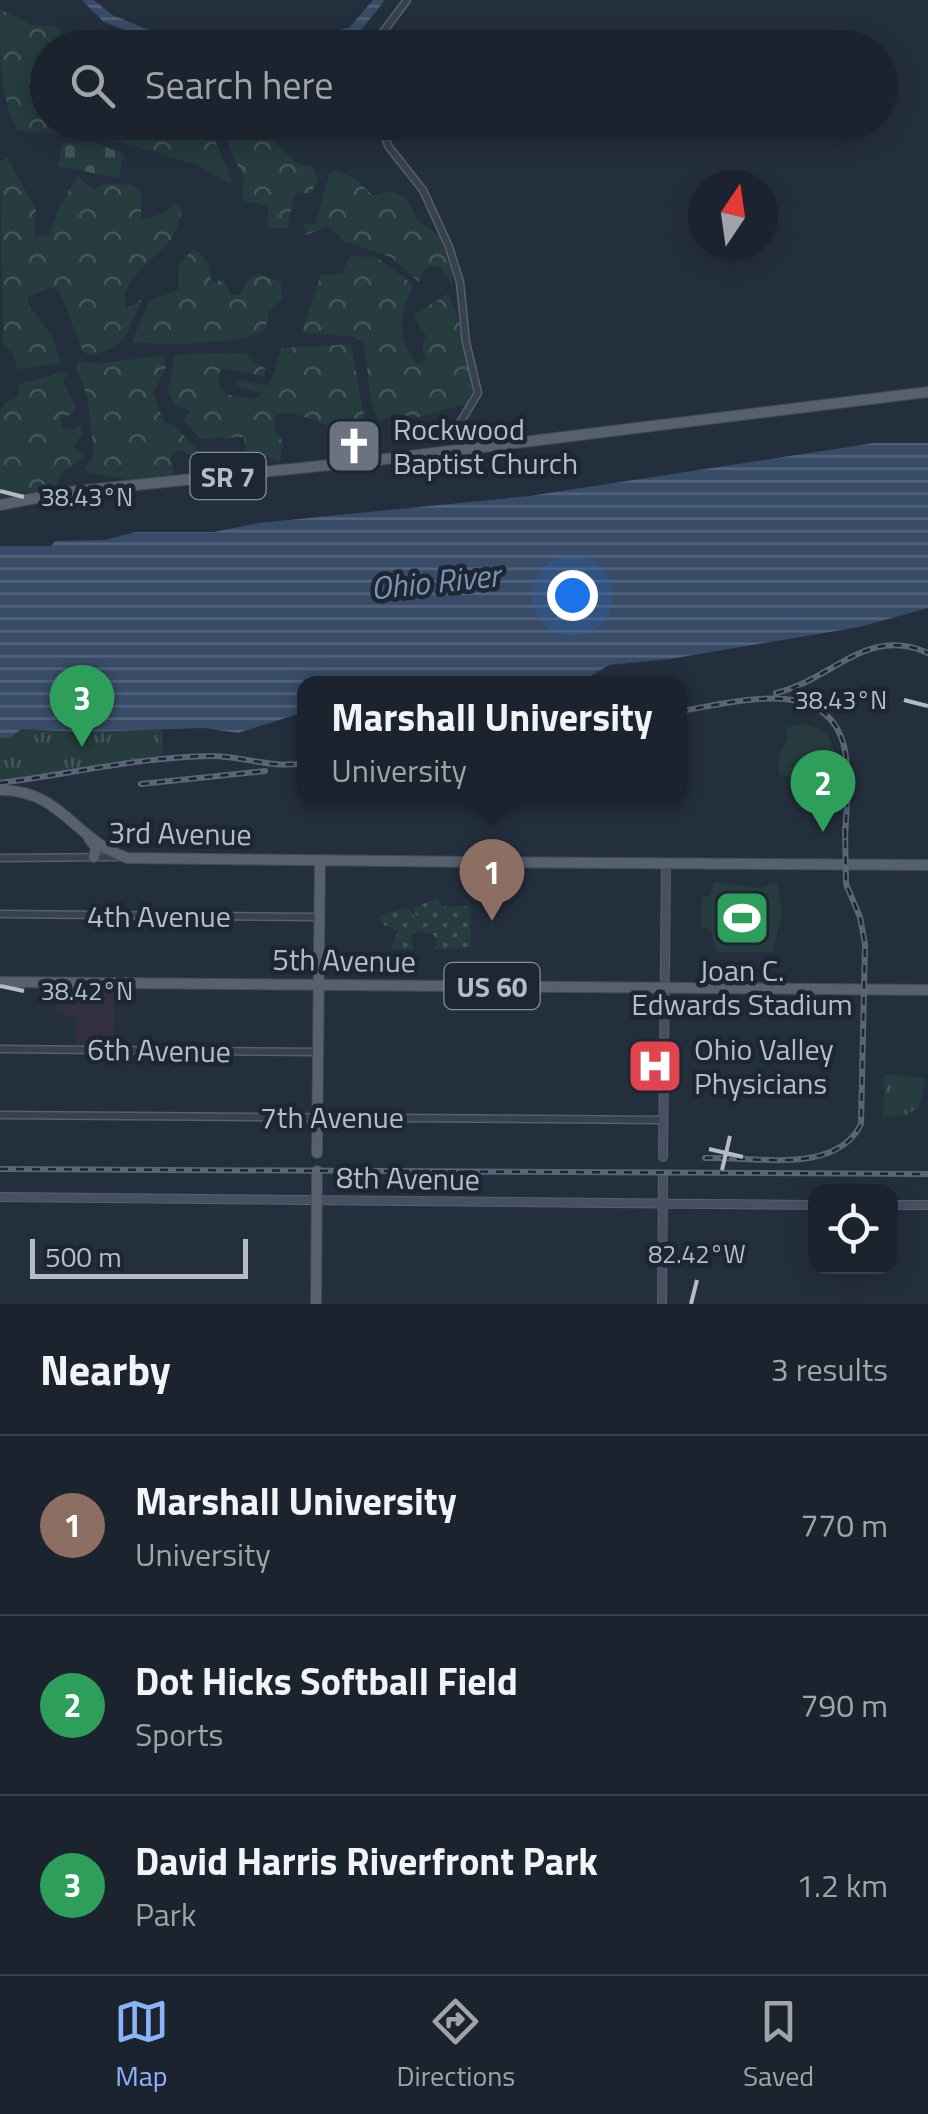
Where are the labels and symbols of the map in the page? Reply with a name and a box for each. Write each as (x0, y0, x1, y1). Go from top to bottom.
north arrow (688, 170, 778, 260)
place label: Rockwood Baptist Church (393, 406, 578, 486)
church icon: Rockwood Baptist Church (324, 416, 384, 476)
road number: SR 7 (190, 453, 266, 499)
text: 38.43°N (41, 478, 133, 516)
water label: Ohio River (368, 550, 506, 612)
your location (547, 570, 598, 621)
pin: 3 (49, 664, 114, 747)
text: 38.43°N (795, 681, 887, 719)
pin: 2 (790, 750, 856, 832)
street label: 3rd Avenue (108, 809, 252, 857)
pin: 1 (460, 838, 524, 921)
sports icon: Joan C. Edwards Stadium (712, 888, 772, 948)
street label: 4th Avenue (87, 893, 231, 939)
street label: 5th Avenue (272, 936, 416, 984)
place label: Joan C. Edwards Stadium (631, 947, 853, 1027)
road number: US 60 (444, 963, 540, 1009)
text: 38.42°N (41, 972, 133, 1010)
street label: 6th Avenue (87, 1026, 231, 1074)
place label: Ohio Valley Physicians (694, 1026, 834, 1106)
hospital icon: Ohio Valley Physicians (625, 1036, 685, 1096)
street label: 7th Avenue (260, 1094, 404, 1140)
street label: 8th Avenue (336, 1154, 480, 1202)
scale bar (30, 1234, 248, 1278)
text: 82.42°W (648, 1235, 746, 1273)

